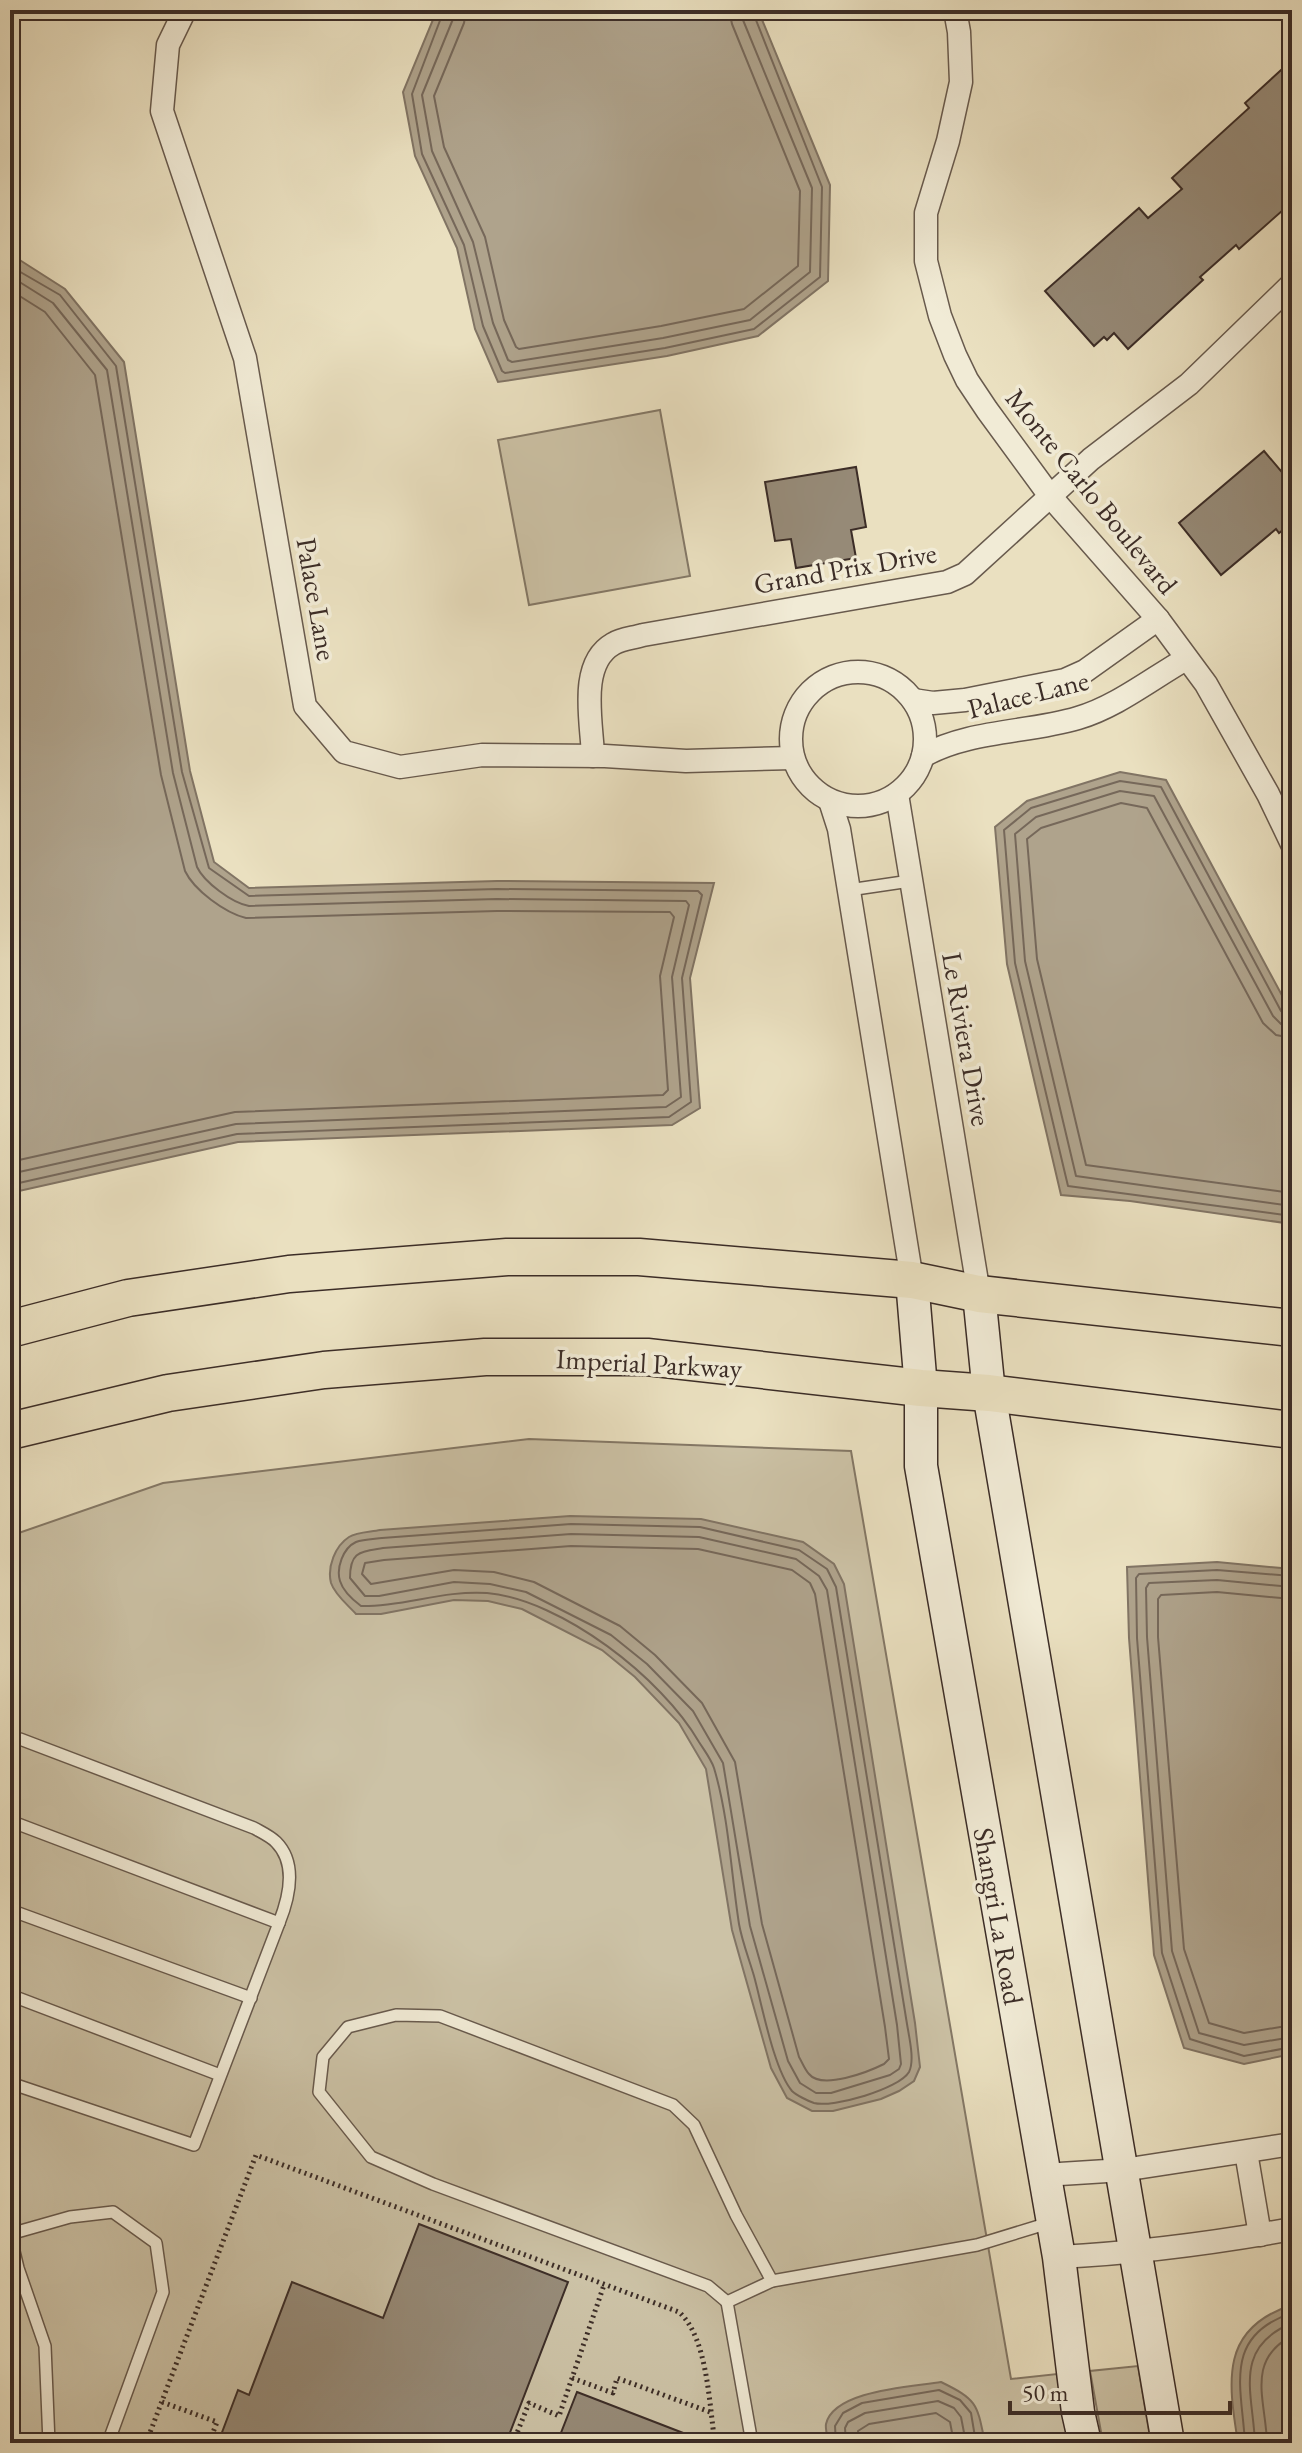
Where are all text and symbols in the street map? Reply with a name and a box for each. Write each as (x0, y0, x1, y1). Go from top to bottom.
street label: Monte Carlo Boulevard (998, 381, 1187, 602)
street label: Grand Prix Drive (751, 534, 939, 602)
street label: Palace Lane (289, 535, 345, 663)
street label: Palace Lane (964, 662, 1092, 726)
street label: Le Riviera Drive (934, 949, 1000, 1129)
street label: Imperial Parkway (555, 1340, 744, 1386)
street label: Shangri La Road (966, 1825, 1032, 2008)
scale bar (1010, 2365, 1230, 2415)
text: 50 m (1022, 2377, 1069, 2408)

